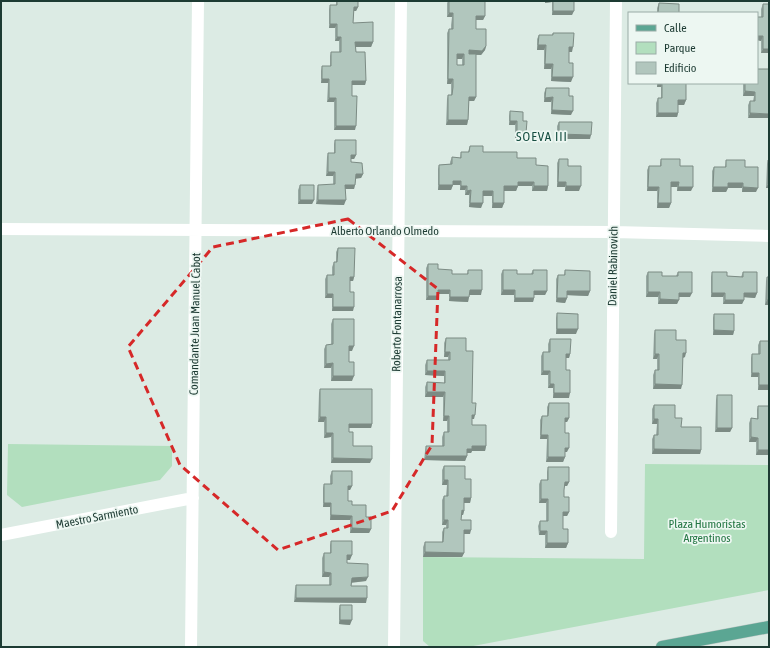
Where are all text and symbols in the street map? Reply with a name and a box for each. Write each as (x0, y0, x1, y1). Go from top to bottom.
legend (628, 12, 758, 84)
text: Calle (664, 21, 687, 35)
text: Parque (664, 41, 696, 55)
text: Edificio (664, 61, 697, 75)
district label: SOEVA III (516, 129, 568, 144)
street label: Alberto Orlando Olmedo (331, 224, 439, 238)
street label: Daniel Rabinovich (605, 226, 621, 306)
street label: Comandante Juan Manuel Cabot (187, 252, 203, 395)
street label: Roberto Fontanarrosa (389, 276, 405, 372)
street label: Maestro Sarmiento (55, 502, 140, 532)
park label: Plaza Humoristas Argentinos (668, 517, 746, 545)

